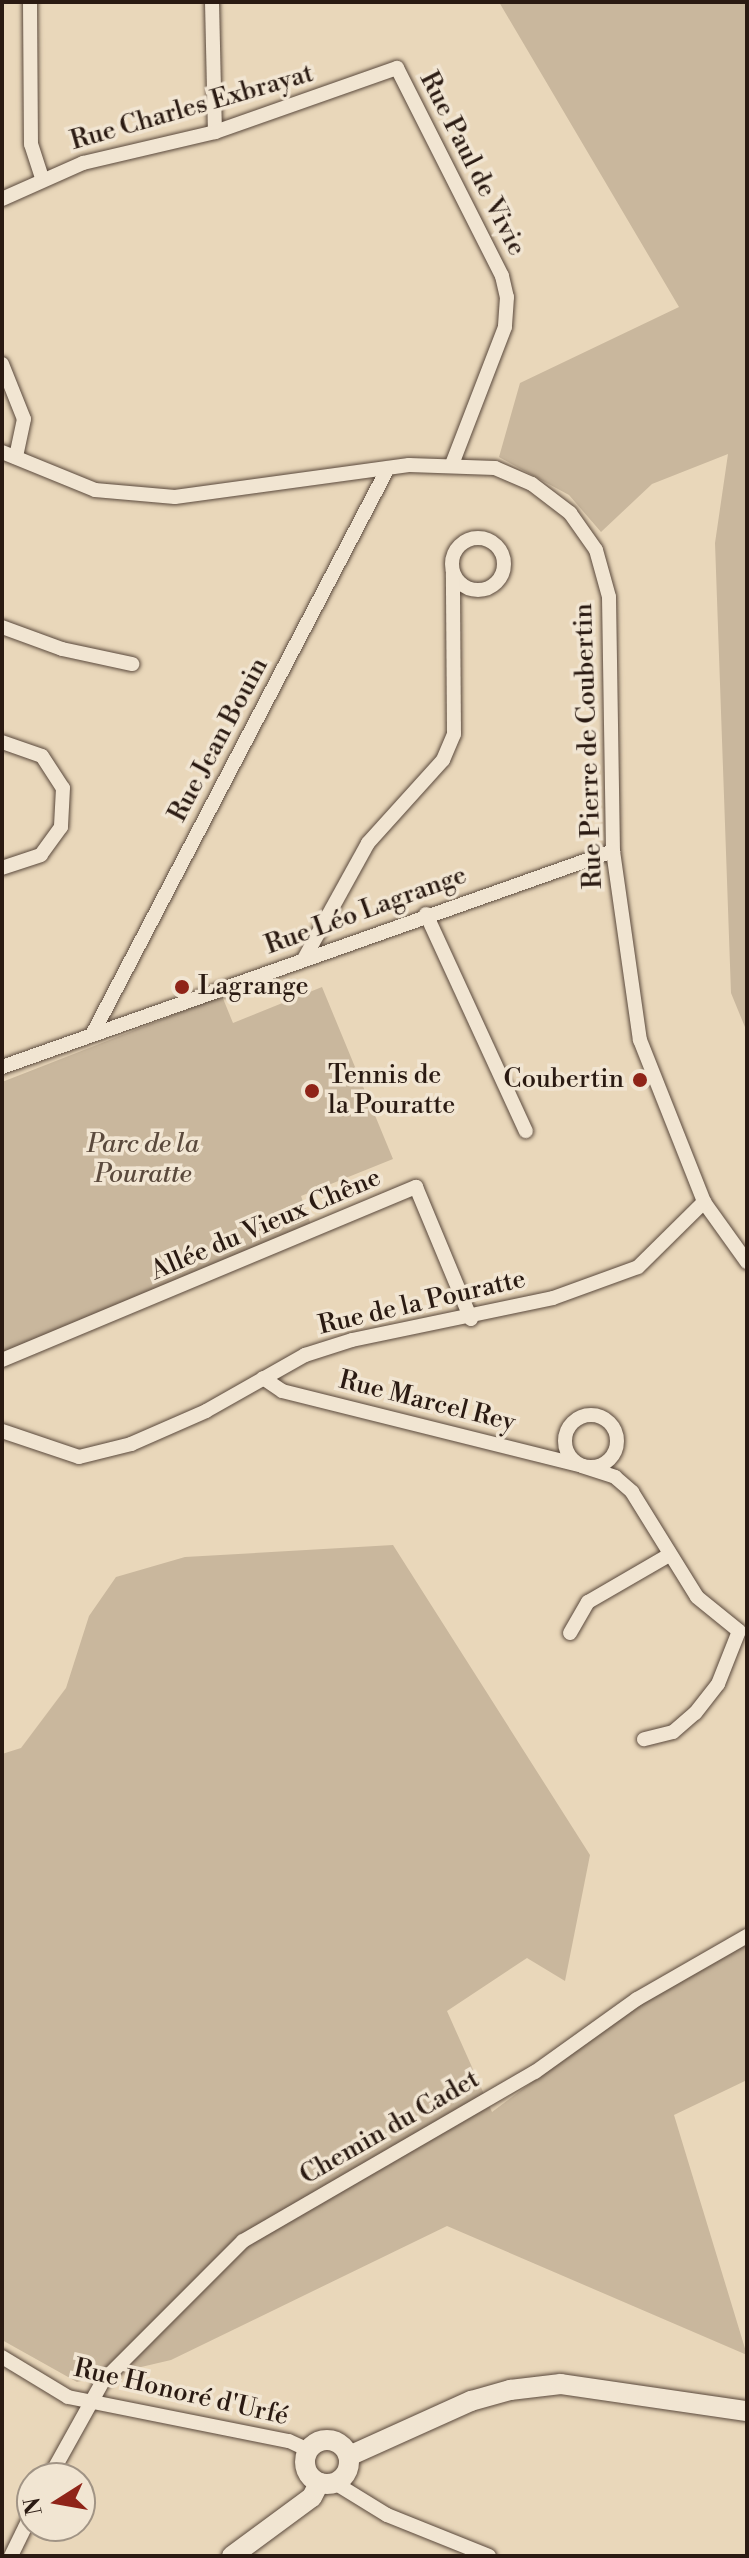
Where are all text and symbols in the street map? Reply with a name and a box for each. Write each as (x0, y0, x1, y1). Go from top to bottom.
street label: Rue Charles Exbrayat (67, 58, 317, 158)
street label: Rue Paul de Vivie (412, 67, 532, 261)
street label: Rue Pierre de Coubertin (568, 603, 610, 889)
street label: Rue Jean Bouin (163, 653, 275, 827)
street label: Rue Léo Lagrange (261, 860, 471, 962)
place label: Lagrange (198, 971, 309, 1003)
marker: Lagrange (173, 978, 191, 996)
place label: Tennis de la Pouratte (328, 1060, 455, 1122)
place label: Coubertin (504, 1064, 624, 1096)
marker: Coubertin (631, 1071, 649, 1089)
marker: Tennis de la Pouratte (303, 1082, 321, 1100)
park label: Parc de la Pouratte (87, 1129, 199, 1190)
street label: Allée du Vieux Chêne (146, 1162, 386, 1288)
street label: Rue de la Pouratte (315, 1264, 529, 1342)
street label: Rue Marcel Rey (335, 1365, 519, 1439)
street label: Chemin du Cadet (295, 2064, 485, 2192)
street label: Rue Honoré d'Urfé (71, 2353, 291, 2433)
north arrow (16, 2462, 96, 2542)
text: N (19, 2495, 49, 2517)

